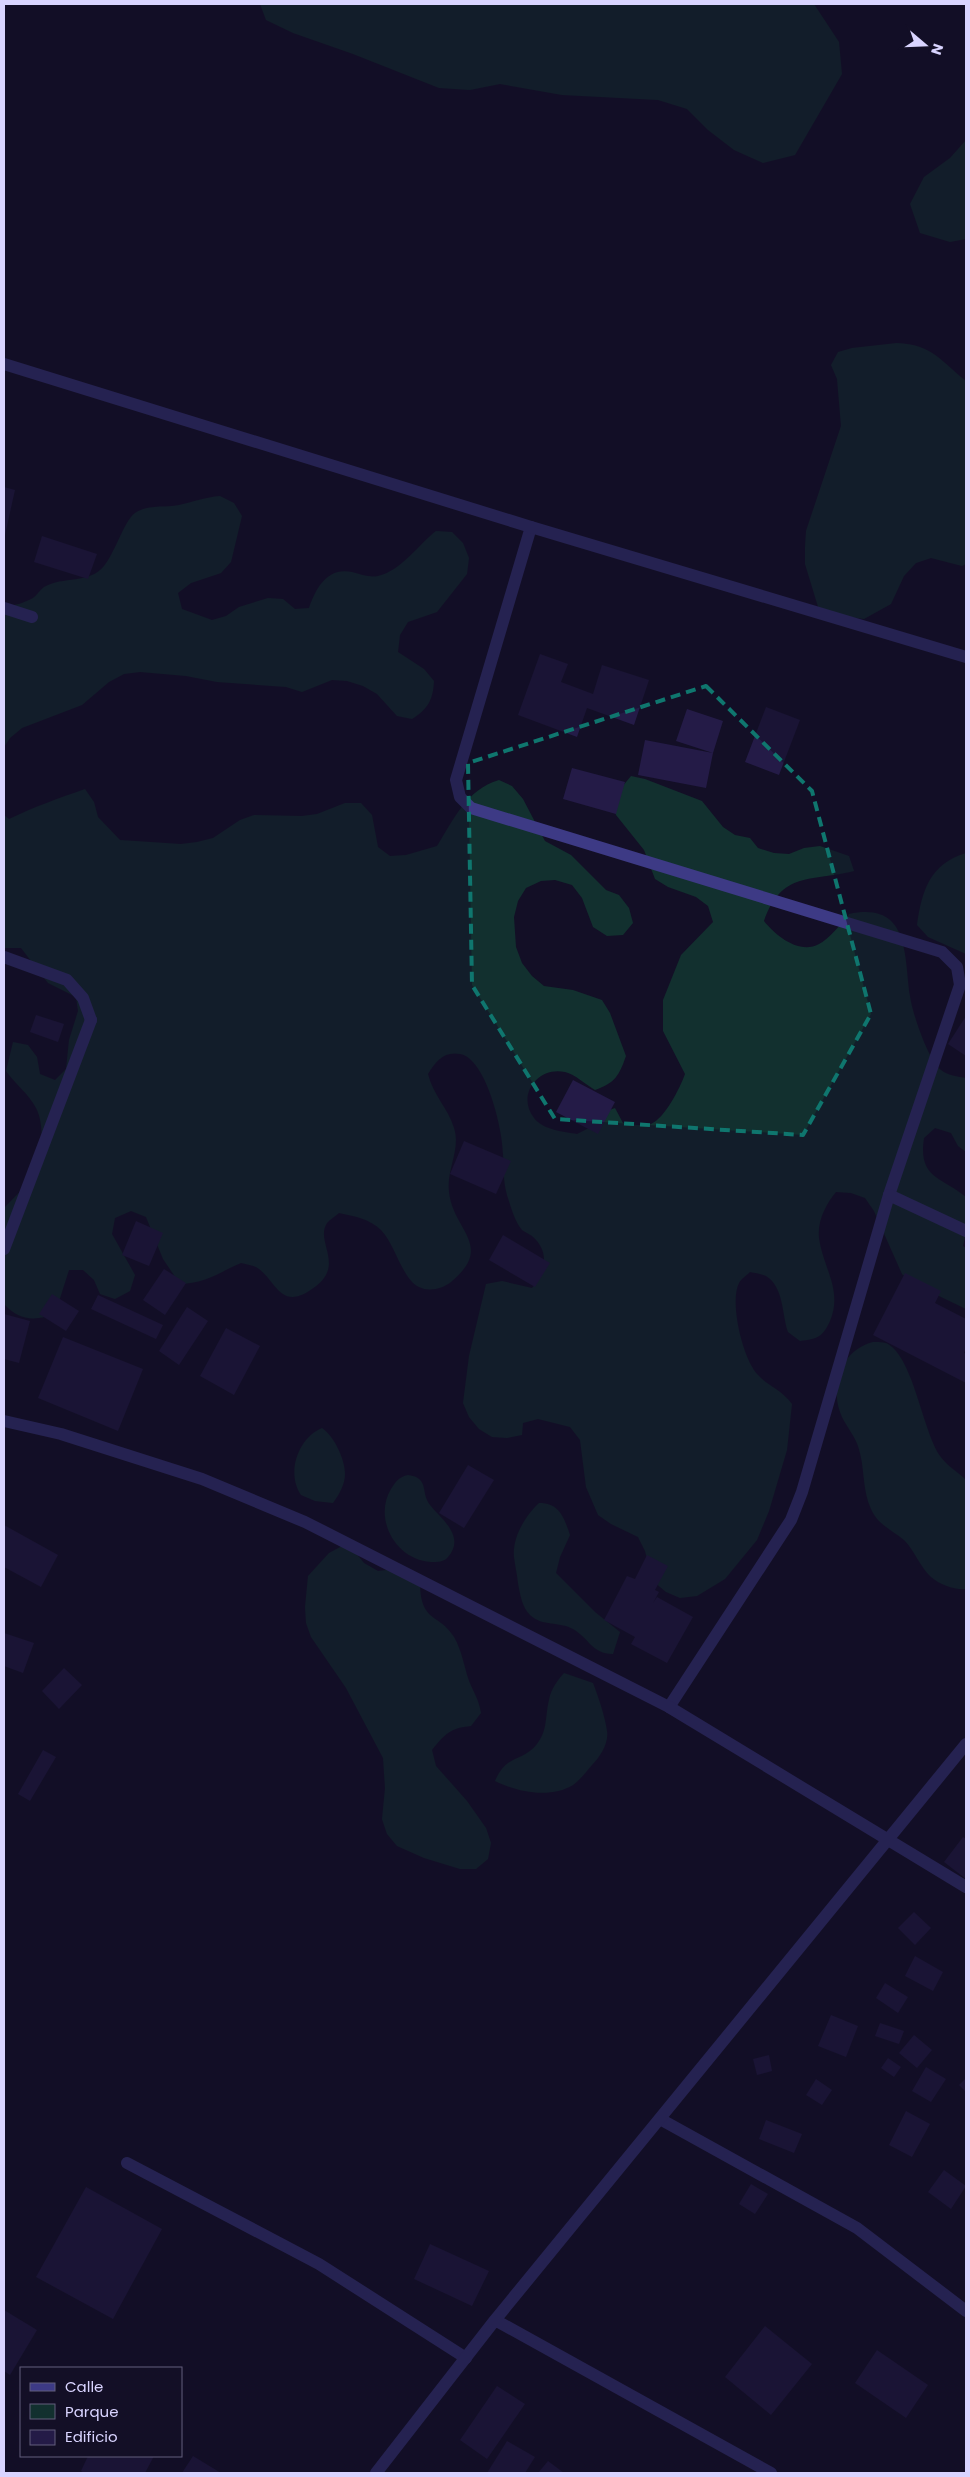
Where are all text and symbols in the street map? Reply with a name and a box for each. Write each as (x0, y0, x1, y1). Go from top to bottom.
north arrow (900, 20, 950, 70)
text: N (926, 41, 948, 57)
legend (20, 2367, 182, 2457)
text: Calle (65, 2376, 103, 2397)
text: Parque (65, 2401, 118, 2422)
text: Edificio (65, 2426, 118, 2447)

